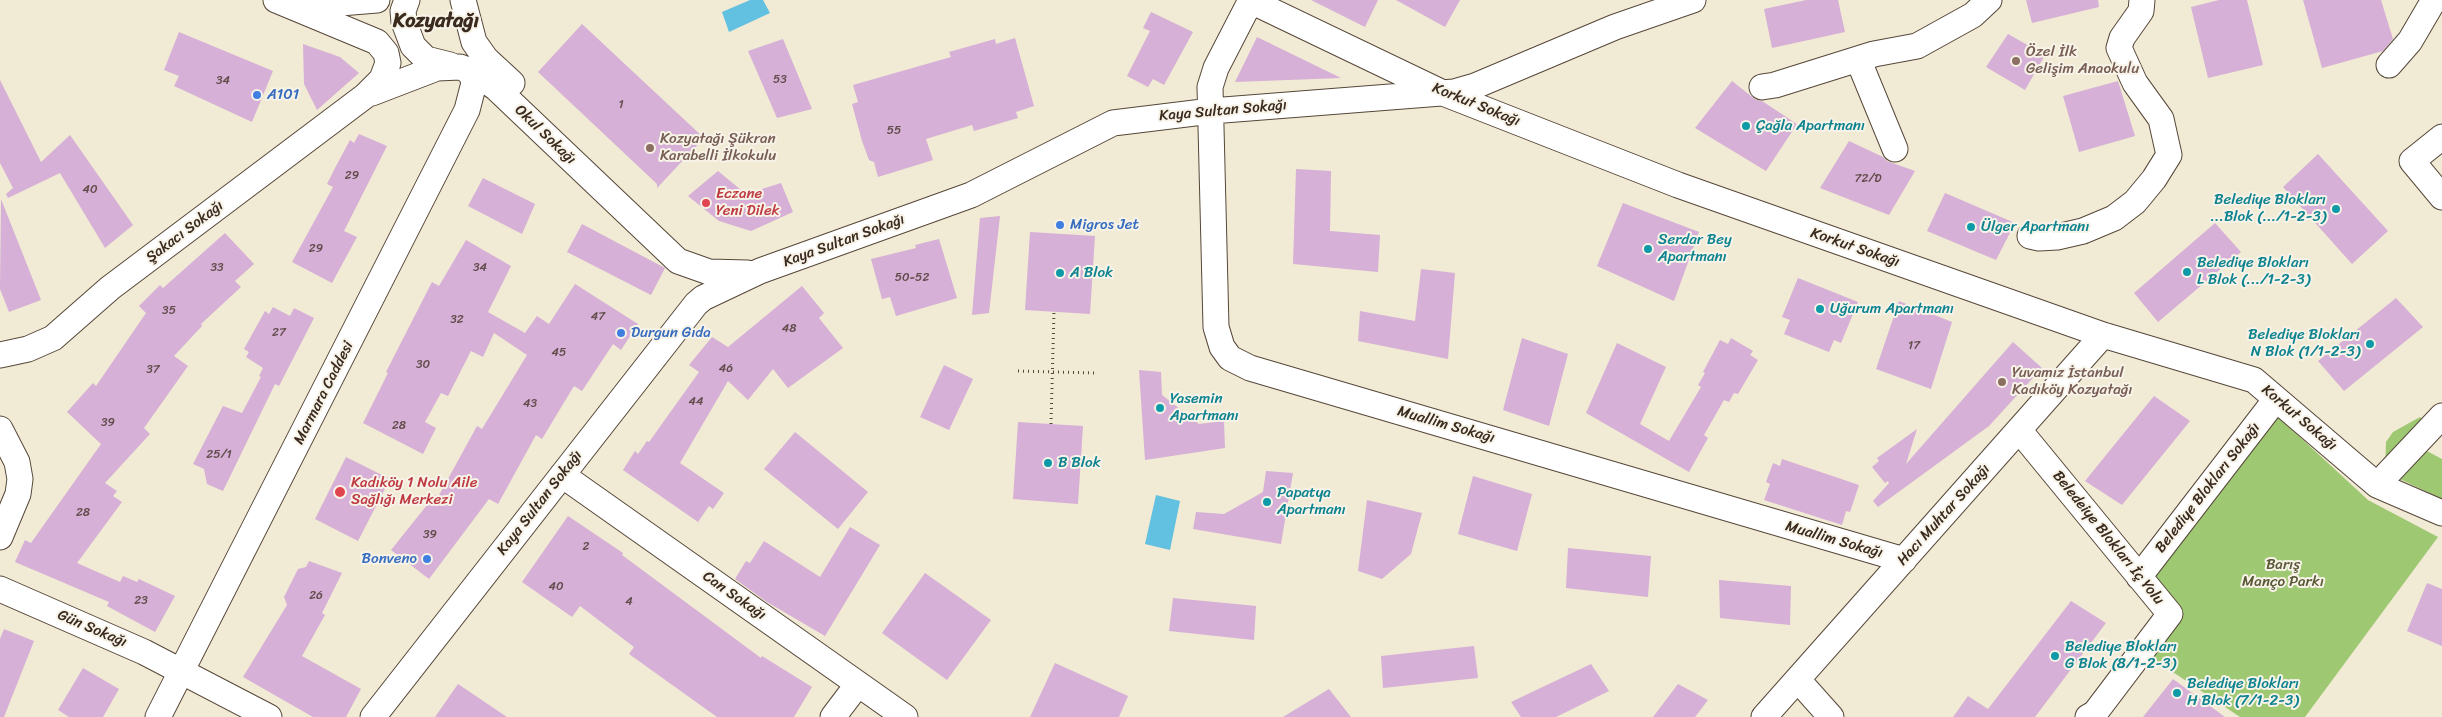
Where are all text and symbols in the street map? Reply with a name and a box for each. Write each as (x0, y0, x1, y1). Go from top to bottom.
district label: Kozyatağı (393, 10, 479, 34)
place label: Özel İlk Gelişim Anaokulu (2026, 43, 2139, 78)
marker: Özel İlk Gelişim Anaokulu (2010, 55, 2022, 67)
house number: 53 (773, 73, 787, 87)
house number: 34 (216, 74, 230, 88)
street label: Korkut Sokağı (1429, 79, 1523, 131)
place label: A101 (267, 86, 299, 104)
marker: A101 (251, 89, 263, 101)
street label: Kaya Sultan Sokağı (1158, 96, 1288, 126)
house number: 1 (618, 98, 624, 112)
street label: Okul Sokağı (511, 101, 579, 169)
place label: Çağla Apartmanı (1756, 117, 1865, 135)
marker: Çağla Apartmanı (1740, 120, 1752, 132)
house number: 55 (887, 124, 901, 138)
place label: Kozyatağı Şükran Karabelli İlkokulu (660, 130, 776, 165)
marker: Kozyatağı Şükran Karabelli İlkokulu (644, 142, 656, 154)
house number: 29 (345, 169, 359, 183)
house number: 72/D (1855, 172, 1881, 186)
house number: 40 (82, 183, 98, 197)
place label: Eczane Yeni Dilek (716, 185, 780, 220)
place label: Belediye Blokları ...Blok (.../1-2-3) (2210, 191, 2326, 226)
street label: Şakacı Sokağı (143, 197, 227, 267)
marker: Eczane Yeni Dilek (700, 197, 712, 209)
marker: Belediye Blokları ...Blok (.../1-2-3) (2330, 203, 2342, 215)
street label: Kaya Sultan Sokağı (781, 211, 907, 271)
place label: Migros Jet (1070, 216, 1139, 234)
place label: Ülger Apartmanı (1981, 218, 2089, 236)
marker: Migros Jet (1054, 219, 1066, 231)
marker: Ülger Apartmanı (1965, 221, 1977, 233)
street label: Korkut Sokağı (1808, 224, 1902, 272)
place label: Serdar Bey Apartmanı (1658, 231, 1732, 266)
house number: 29 (309, 242, 323, 256)
marker: Serdar Bey Apartmanı (1642, 243, 1654, 255)
place label: Belediye Blokları L Blok (.../1-2-3) (2197, 254, 2310, 289)
house number: 33 (210, 261, 224, 275)
house number: 34 (473, 261, 487, 275)
place label: A Blok (1070, 264, 1113, 282)
marker: Belediye Blokları L Blok (.../1-2-3) (2181, 266, 2193, 278)
marker: A Blok (1054, 267, 1066, 279)
house number: 50-52 (895, 271, 929, 285)
place label: Uğurum Apartmanı (1830, 300, 1954, 318)
marker: Uğurum Apartmanı (1814, 303, 1826, 315)
house number: 35 (162, 304, 176, 318)
house number: 47 (591, 310, 605, 324)
house number: 32 (450, 313, 464, 327)
house number: 48 (782, 322, 796, 336)
place label: Durgun Gıda (631, 324, 711, 342)
house number: 27 (272, 326, 286, 340)
place label: Belediye Blokları N Blok (1/1-2-3) (2248, 326, 2360, 361)
marker: Durgun Gıda (615, 327, 627, 339)
street label: Marmara Caddesi (290, 338, 358, 448)
marker: Belediye Blokları N Blok (1/1-2-3) (2364, 338, 2376, 350)
house number: 17 (1908, 339, 1920, 353)
house number: 45 (552, 346, 566, 360)
house number: 30 (416, 358, 430, 372)
house number: 46 (719, 362, 733, 376)
house number: 37 (146, 363, 160, 377)
place label: Yuvamız İstanbul Kadıköy Kozyatağı (2012, 364, 2132, 399)
marker: Yuvamız İstanbul Kadıköy Kozyatağı (1996, 376, 2008, 388)
street label: Korkut Sokağı (2258, 381, 2340, 455)
place label: Yasemin Apartmanı (1170, 390, 1239, 425)
house number: 44 (689, 395, 703, 409)
house number: 43 (523, 397, 537, 411)
marker: Yasemin Apartmanı (1154, 402, 1166, 414)
street label: Muallim Sokağı (1395, 403, 1497, 447)
house number: 39 (101, 416, 115, 430)
house number: 28 (392, 419, 406, 433)
street label: Belediye Blokları Sokağı (2152, 419, 2264, 557)
street label: Kaya Sultan Sokağı (494, 447, 586, 559)
house number: 25/1 (206, 448, 232, 462)
place label: B Blok (1058, 454, 1101, 472)
marker: B Blok (1042, 457, 1054, 469)
street label: Hacı Muhtar Sokağı (1894, 461, 1994, 569)
street label: Beledeiye Blokları İç Yolu (2048, 467, 2168, 609)
place label: Kadıköy 1 Nolu Aile Sağlığı Merkezi (351, 474, 477, 509)
place label: Papatya Apartmanı (1277, 484, 1346, 519)
marker: Kadıköy 1 Nolu Aile Sağlığı Merkezi (333, 485, 347, 499)
marker: Papatya Apartmanı (1261, 496, 1273, 508)
house number: 28 (76, 506, 90, 520)
street label: Muallim Sokağı (1783, 518, 1885, 562)
house number: 39 (423, 528, 437, 542)
house number: 2 (583, 540, 589, 554)
place label: Bonveno (362, 550, 417, 568)
marker: Bonveno (421, 553, 433, 565)
park label: Barış Manço Parkı (2242, 556, 2324, 591)
street label: Can Sokağı (699, 568, 769, 624)
house number: 40 (548, 580, 564, 594)
house number: 26 (309, 589, 323, 603)
house number: 23 (134, 594, 148, 608)
house number: 4 (625, 595, 633, 609)
street label: Gün Sokağı (55, 606, 129, 652)
place label: Belediye Blokları G Blok (8/1-2-3) (2065, 638, 2177, 673)
marker: Belediye Blokları G Blok (8/1-2-3) (2049, 650, 2061, 662)
place label: Belediye Blokları H Blok (7/1-2-3) (2187, 675, 2299, 710)
marker: Belediye Blokları H Blok (7/1-2-3) (2171, 687, 2183, 699)

